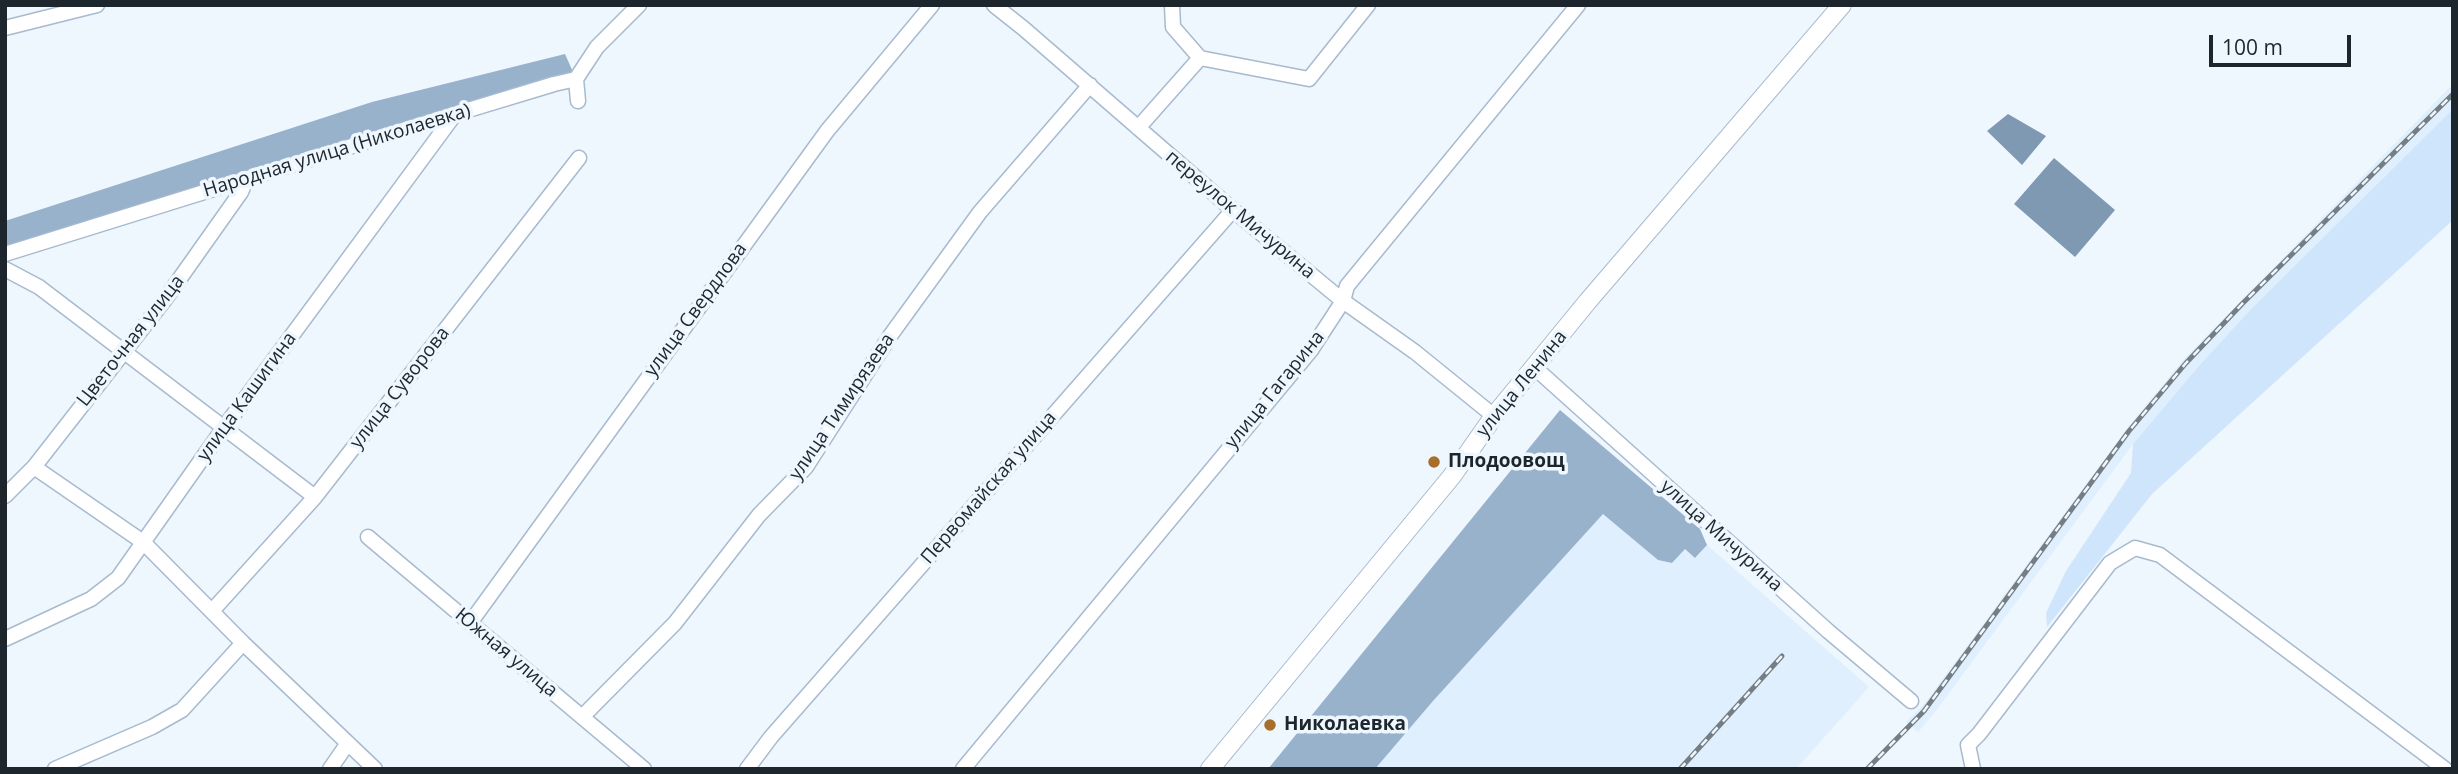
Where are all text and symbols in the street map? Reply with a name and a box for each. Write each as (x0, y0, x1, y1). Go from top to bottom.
scale bar (2213, 21, 2355, 65)
text: 100 m (2222, 33, 2283, 61)
street label: Народная улица (Николаевка) (201, 99, 473, 203)
street label: переулок Мичурина (1161, 146, 1319, 284)
street label: улица Свердлова (640, 239, 752, 381)
street label: Цветочная улица (73, 271, 189, 411)
street label: улица Суворова (345, 323, 455, 453)
street label: улица Гагарина (1220, 326, 1330, 454)
street label: улица Ленина (1472, 326, 1572, 442)
street label: улица Кашигина (193, 328, 301, 466)
street label: улица Тимирязева (784, 329, 900, 485)
street label: Первомайская улица (916, 407, 1062, 569)
place label: Плодоовощ (1448, 451, 1565, 473)
marker: Плодоовощ (1426, 454, 1442, 470)
street label: улица Мичурина (1655, 475, 1787, 597)
street label: Южная улица (450, 604, 562, 702)
place label: Николаевка (1284, 714, 1406, 736)
marker: Николаевка (1262, 717, 1278, 733)

